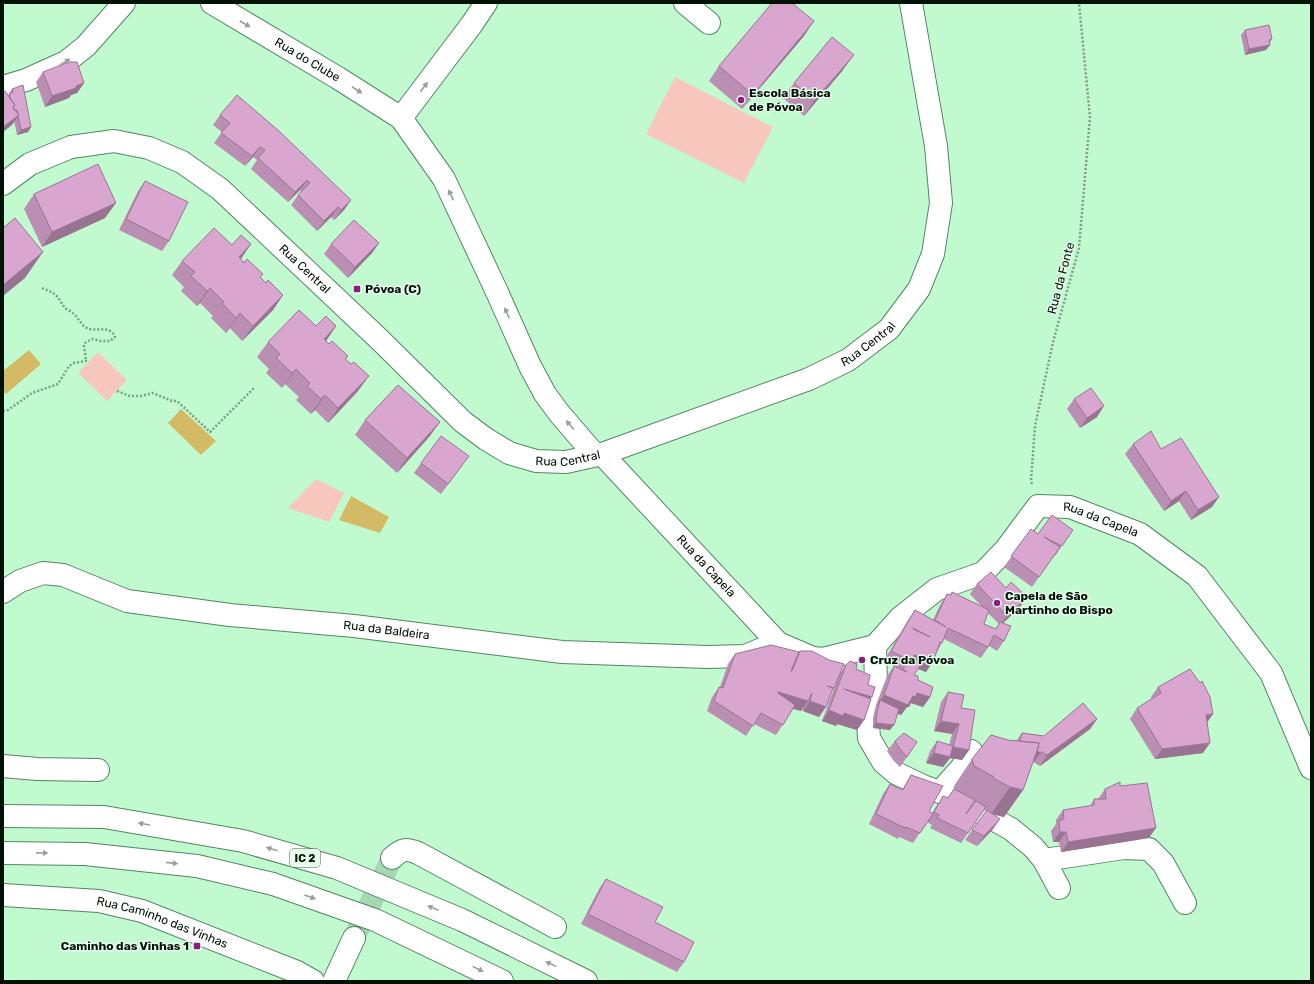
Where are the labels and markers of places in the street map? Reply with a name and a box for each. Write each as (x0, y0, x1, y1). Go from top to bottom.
place label: Escola Básica de Póvoa (749, 86, 831, 114)
marker: Escola Básica de Póvoa (736, 95, 746, 105)
place label: Póvoa (C) (365, 282, 421, 296)
marker: Póvoa (C) (352, 284, 362, 294)
place label: Capela de São Martinho do Bispo (1005, 589, 1113, 617)
marker: Capela de São Martinho do Bispo (992, 598, 1002, 608)
place label: Cruz da Póvoa (870, 653, 954, 667)
marker: Cruz da Póvoa (857, 655, 867, 665)
place label: Caminho das Vinhas 1 (61, 939, 189, 953)
marker: Caminho das Vinhas 1 (192, 941, 202, 951)

